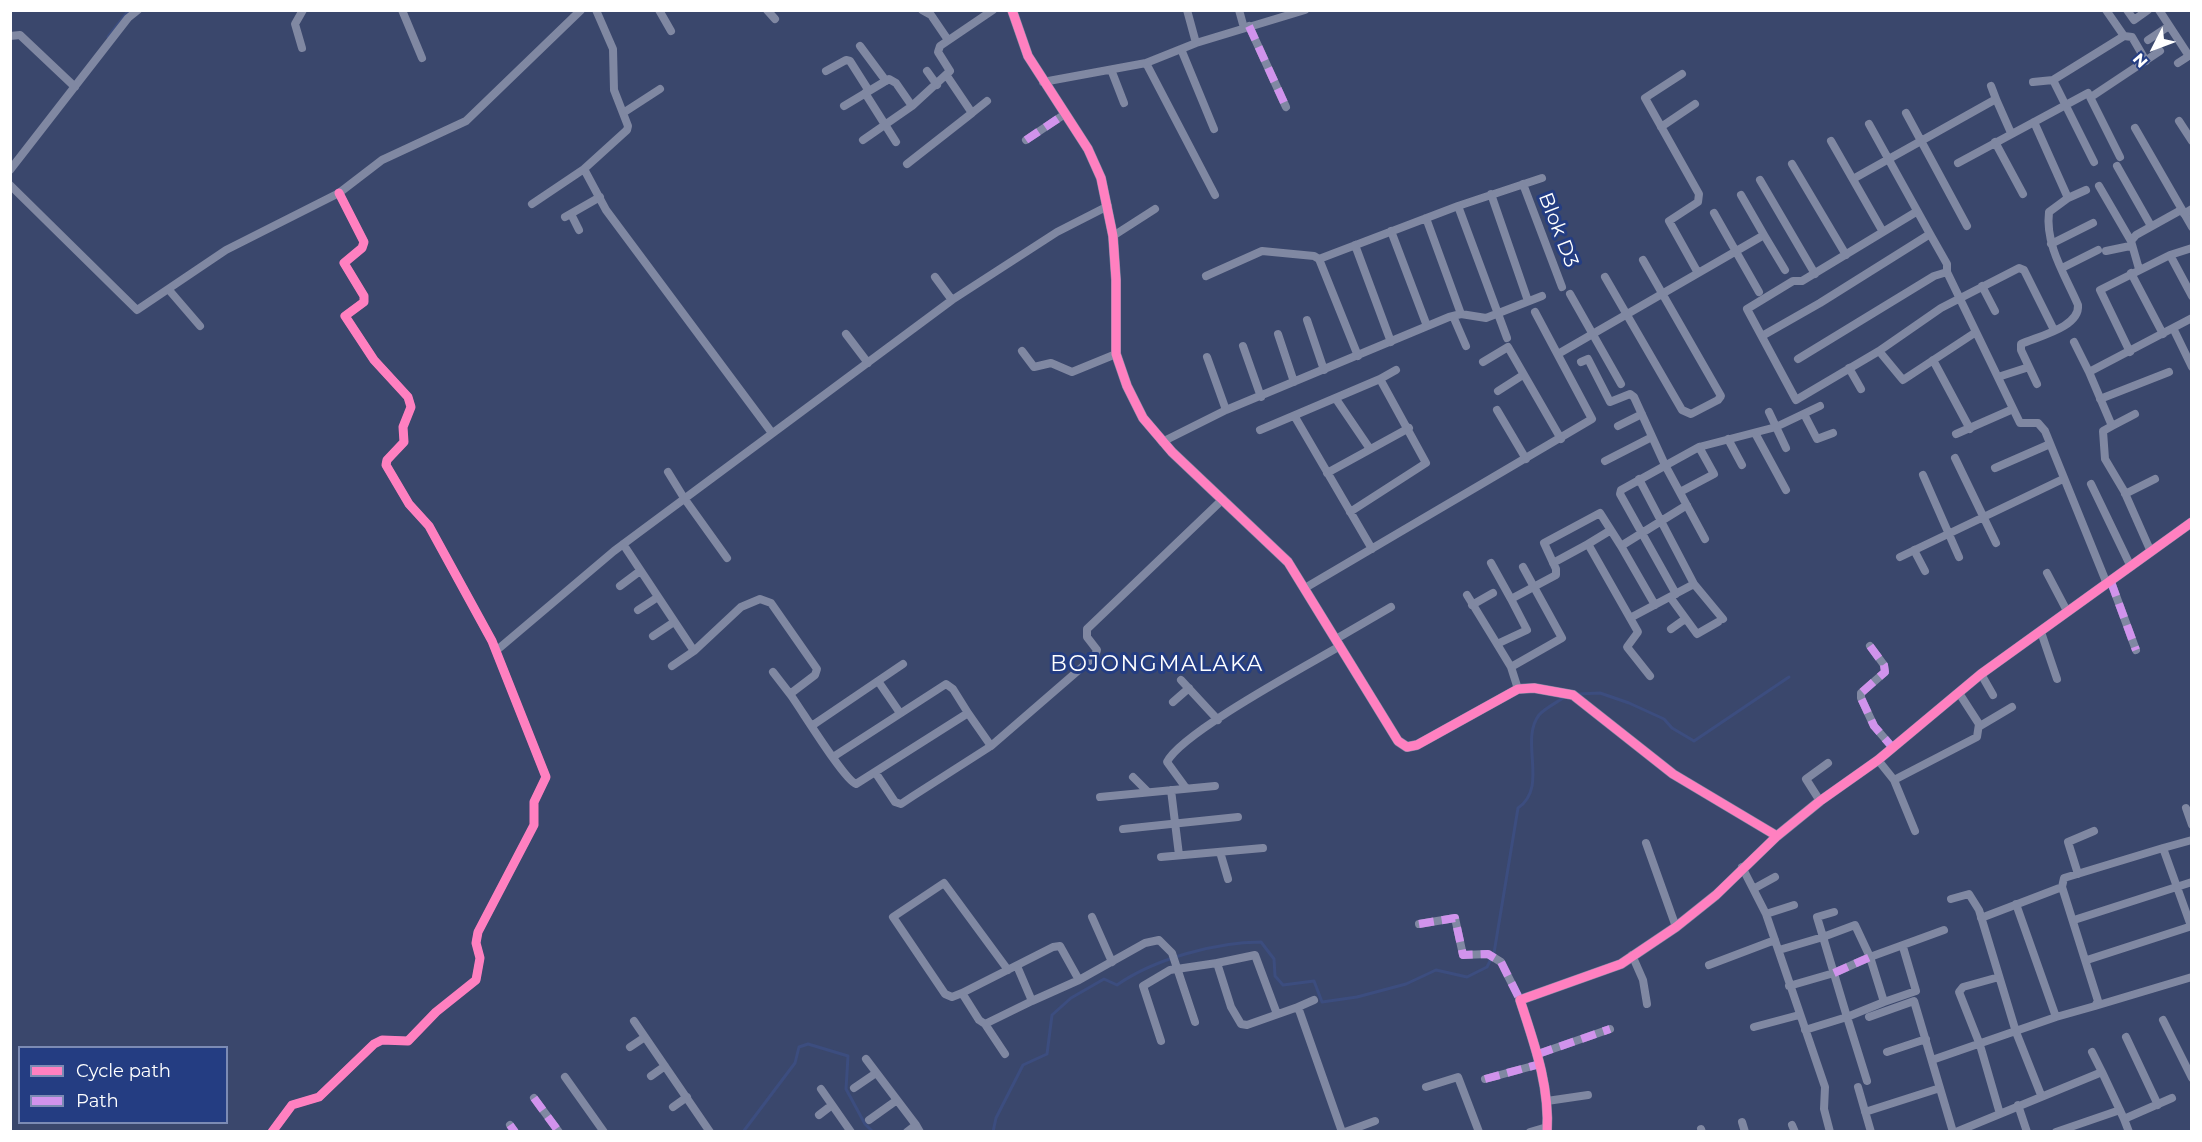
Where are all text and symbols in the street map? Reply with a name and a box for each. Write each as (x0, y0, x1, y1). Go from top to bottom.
north arrow (2124, 18, 2184, 78)
text: N (2129, 49, 2152, 72)
street label: Blok D3 (1533, 189, 1583, 271)
district label: BOJONGMALAKA (1050, 652, 1264, 678)
legend (18, 1046, 228, 1124)
text: Cycle path (76, 1060, 171, 1082)
text: Path (76, 1090, 119, 1112)

